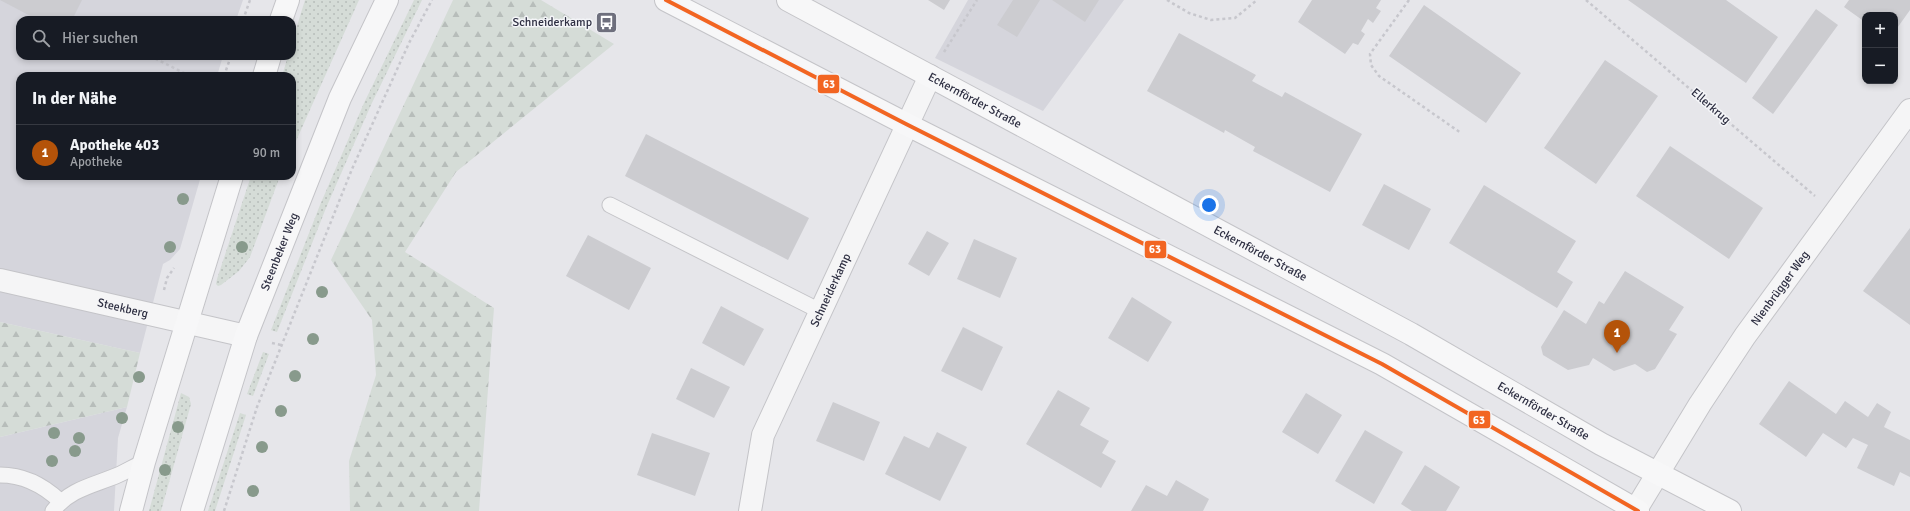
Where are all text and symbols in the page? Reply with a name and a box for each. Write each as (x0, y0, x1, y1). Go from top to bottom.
bus stop icon: Schneiderkamp (594, 9, 620, 35)
map controls (1862, 12, 1898, 84)
button: + (1862, 12, 1898, 48)
place label: Schneiderkamp (513, 15, 592, 30)
search box (16, 16, 296, 60)
icon: search (30, 27, 52, 49)
text: Hier suchen (62, 29, 138, 47)
button: − (1862, 48, 1898, 84)
street label: Eckernförder Straße (925, 69, 1024, 132)
line badge: 63 (817, 74, 840, 94)
text: 63 (823, 78, 835, 91)
street label: Ellerkrug (1688, 85, 1733, 128)
text: In der Nähe (32, 88, 117, 109)
text: Apotheke 403 (70, 136, 159, 154)
text: 1 (41, 145, 49, 161)
text: 90 m (253, 145, 280, 161)
text: Apotheke (70, 154, 122, 170)
your location (1199, 195, 1219, 215)
street label: Steenbeker Weg (258, 210, 302, 293)
street label: Eckernförder Straße (1211, 223, 1309, 285)
line badge: 63 (1144, 240, 1167, 259)
text: 63 (1149, 243, 1161, 256)
street label: Nienbrügger Weg (1748, 248, 1813, 329)
street label: Schneiderkamp (807, 251, 854, 329)
street label: Steekberg (96, 295, 150, 322)
pin: 1 (1604, 320, 1630, 353)
street label: Eckernförder Straße (1495, 379, 1592, 444)
line badge: 63 (1468, 410, 1491, 429)
text: 63 (1473, 414, 1485, 427)

